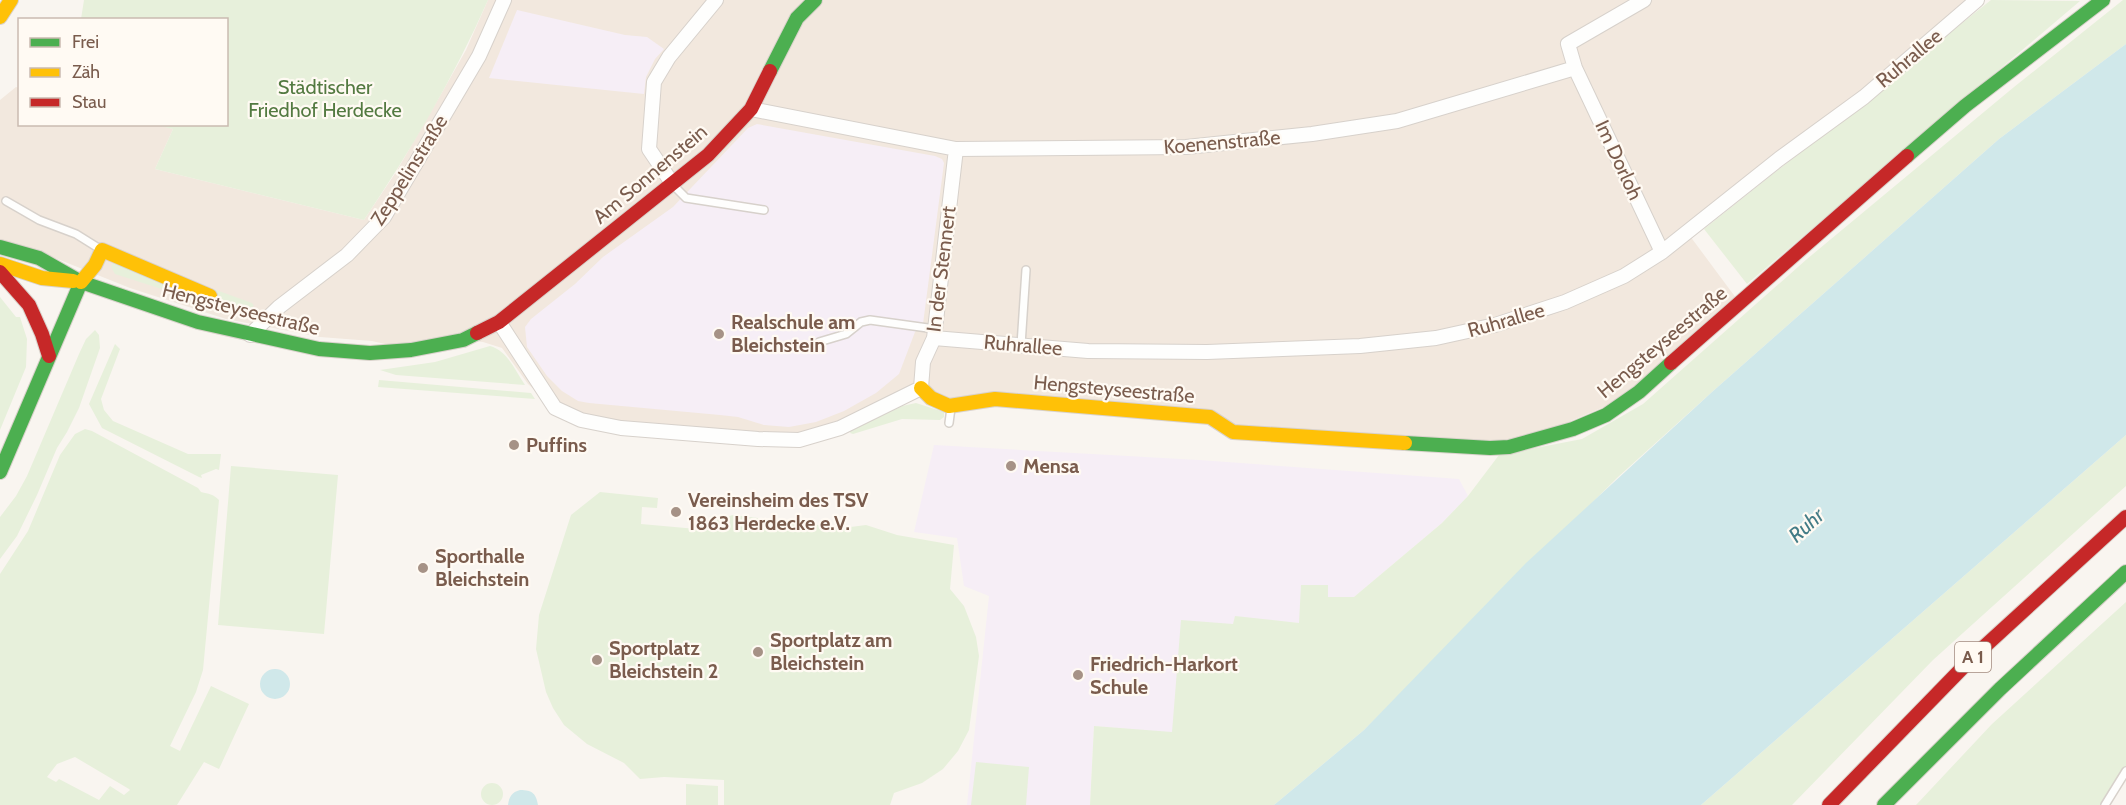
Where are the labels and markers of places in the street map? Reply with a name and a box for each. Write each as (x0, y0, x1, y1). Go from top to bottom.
place label: Realschule am Bleichstein (731, 310, 856, 357)
marker: Realschule am Bleichstein (712, 327, 726, 341)
place label: Puffins (526, 433, 587, 457)
marker: Puffins (507, 438, 521, 452)
place label: Mensa (1023, 454, 1079, 478)
marker: Mensa (1004, 459, 1018, 473)
place label: Vereinsheim des TSV 1863 Herdecke e.V. (688, 488, 869, 535)
marker: Vereinsheim des TSV 1863 Herdecke e.V. (669, 505, 683, 519)
place label: Sporthalle Bleichstein (435, 544, 529, 591)
marker: Sporthalle Bleichstein (416, 561, 430, 575)
place label: Sportplatz am Bleichstein (770, 628, 892, 675)
place label: Sportplatz Bleichstein 2 (609, 636, 718, 683)
marker: Sportplatz am Bleichstein (751, 645, 765, 659)
place label: Friedrich-Harkort Schule (1090, 652, 1238, 699)
marker: Sportplatz Bleichstein 2 (590, 653, 604, 667)
marker: Friedrich-Harkort Schule (1071, 668, 1085, 682)

